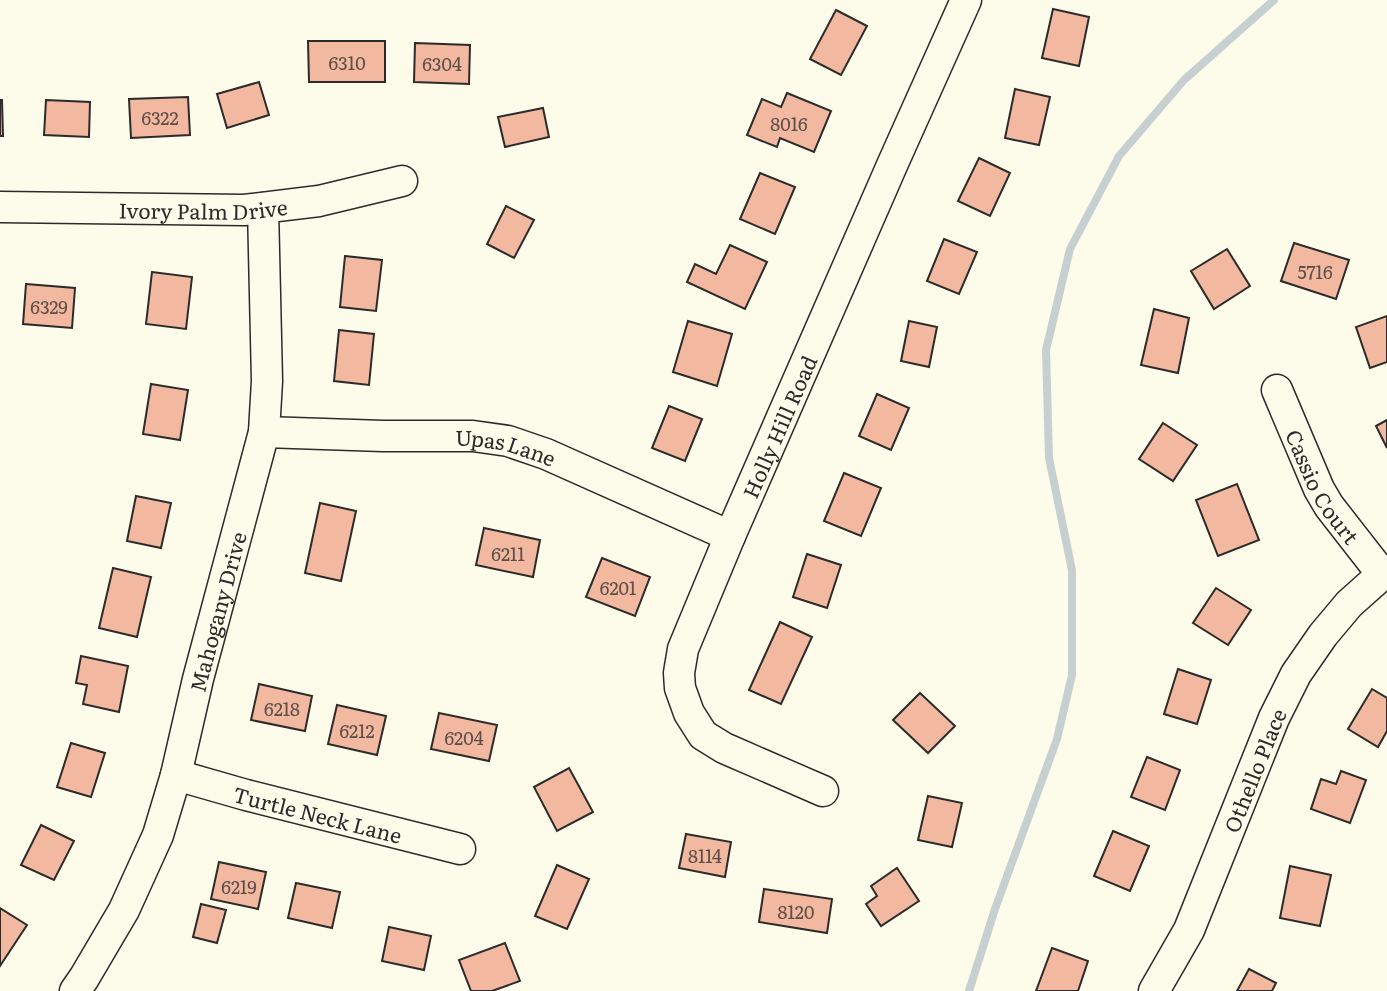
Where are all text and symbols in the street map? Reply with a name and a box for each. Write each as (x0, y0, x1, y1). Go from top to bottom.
house number: 6310 (328, 49, 366, 76)
house number: 6304 (422, 50, 462, 77)
house number: 6322 (141, 104, 179, 131)
house number: 8016 (770, 110, 808, 137)
street label: Ivory Palm Drive (118, 189, 289, 226)
house number: 5716 (1297, 258, 1333, 285)
house number: 6329 (30, 293, 68, 320)
street label: Holly Hill Road (733, 350, 823, 502)
street label: Upas Lane (455, 420, 562, 472)
street label: Cassio Court (1280, 424, 1368, 550)
street label: Mahogany Drive (180, 528, 252, 695)
house number: 6211 (491, 540, 525, 567)
house number: 6201 (600, 574, 636, 601)
house number: 6218 (264, 695, 300, 722)
street label: Othello Place (1214, 702, 1292, 836)
house number: 6212 (339, 717, 375, 744)
house number: 6204 (444, 724, 484, 751)
street label: Turtle Neck Lane (230, 777, 406, 849)
house number: 8114 (688, 842, 722, 869)
house number: 6219 (221, 873, 257, 900)
house number: 8120 (778, 898, 814, 925)

